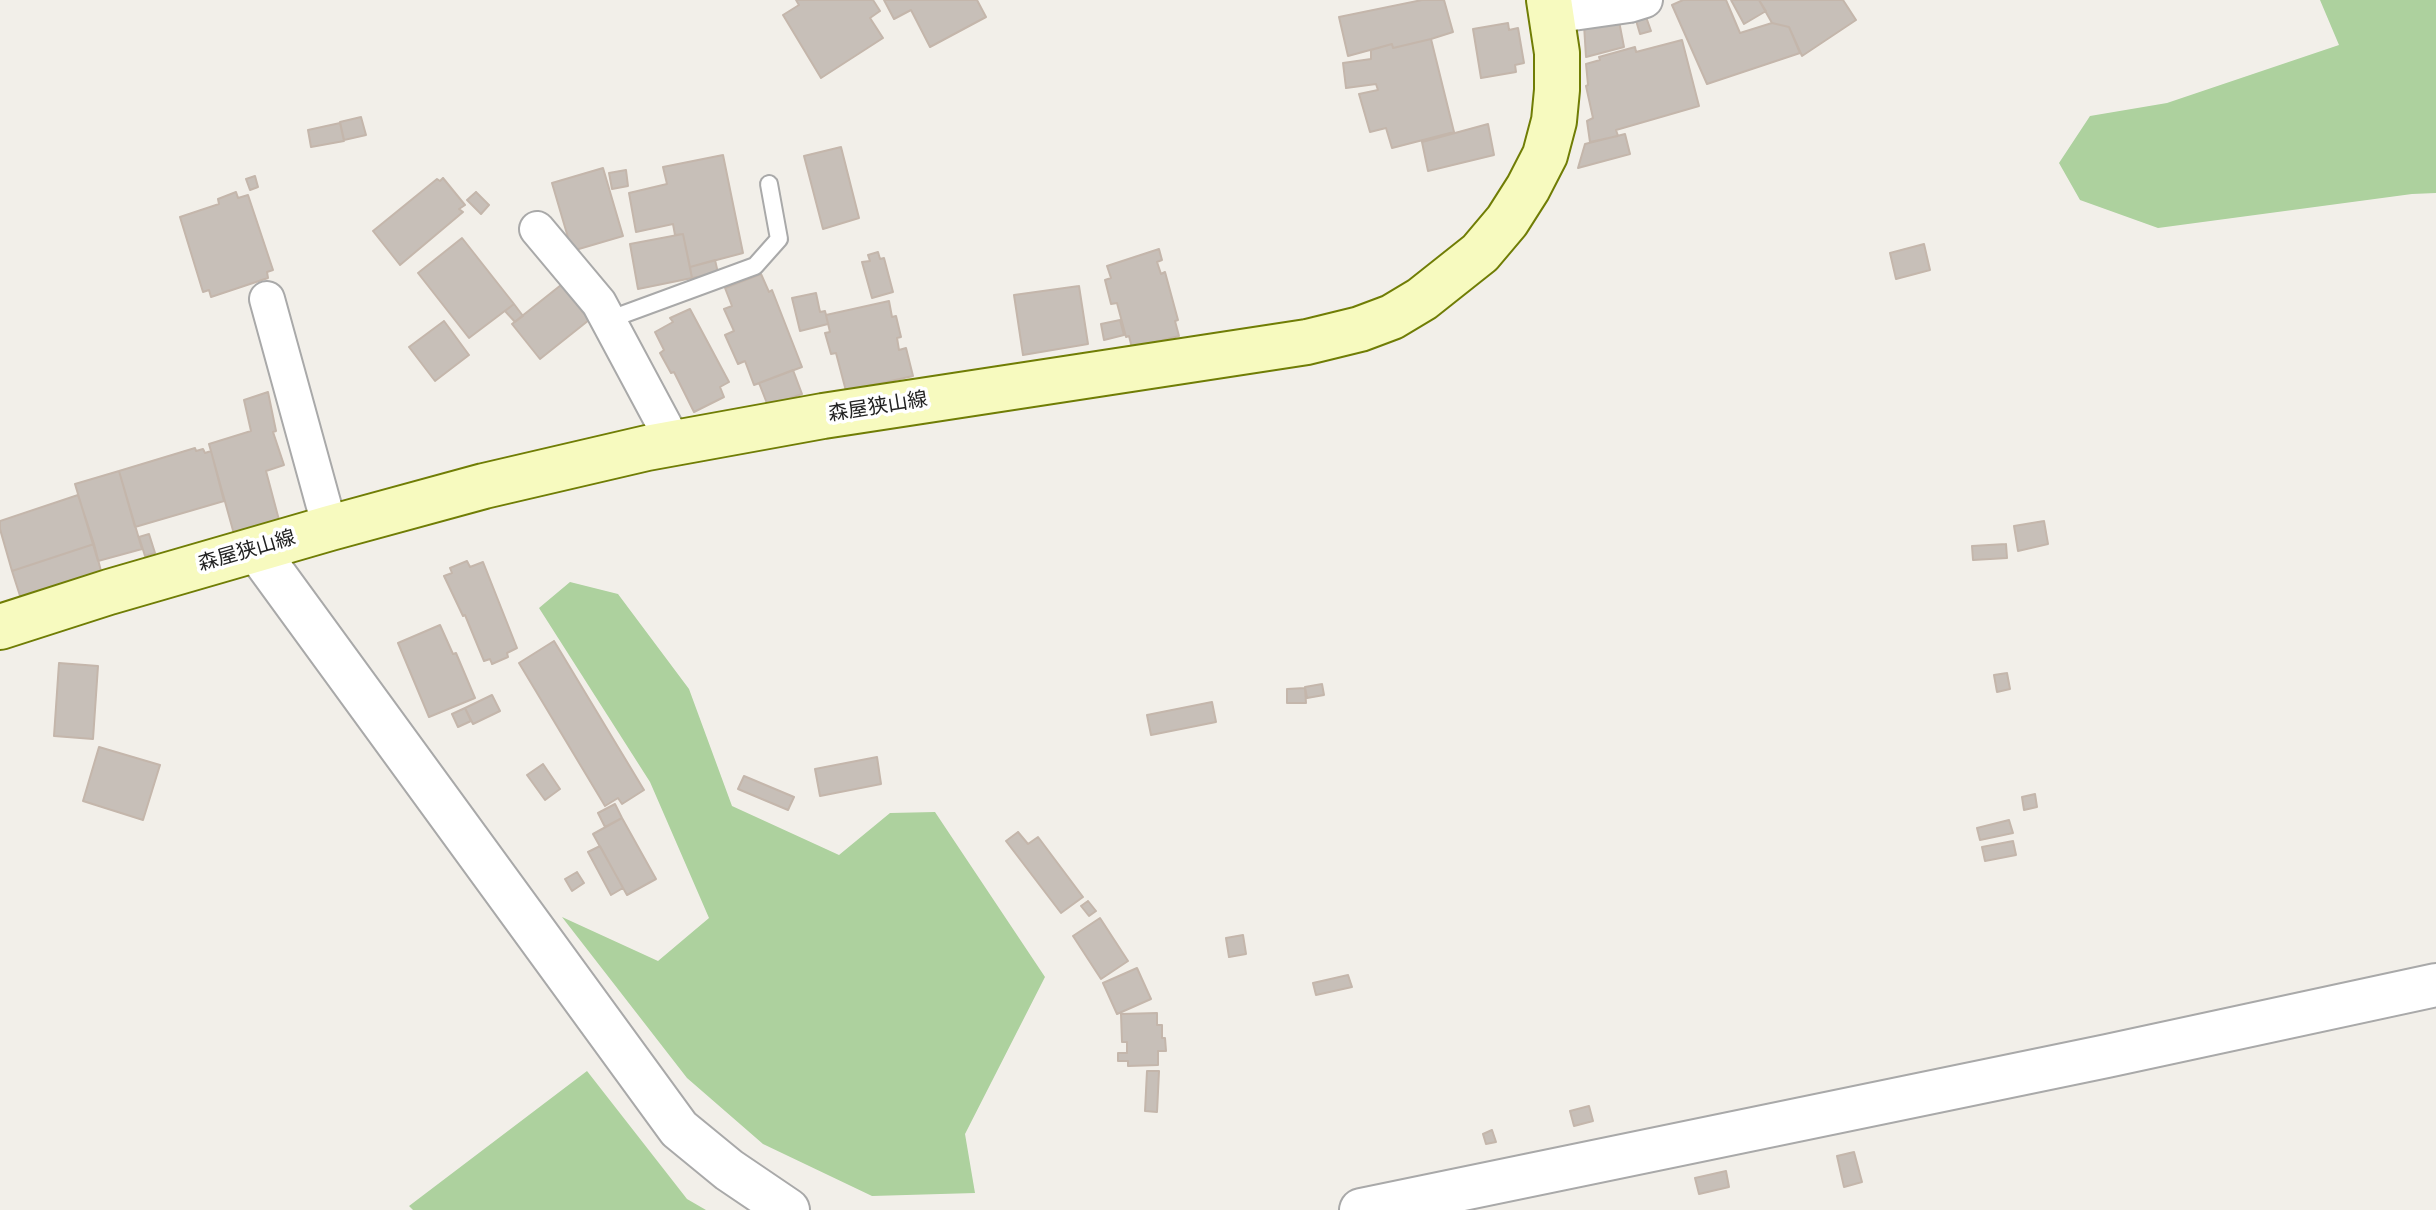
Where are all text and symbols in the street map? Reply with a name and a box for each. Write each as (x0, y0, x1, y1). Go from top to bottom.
street label: 森屋狭山線 (827, 388, 929, 428)
street label: 森屋狭山線 (196, 527, 298, 577)

